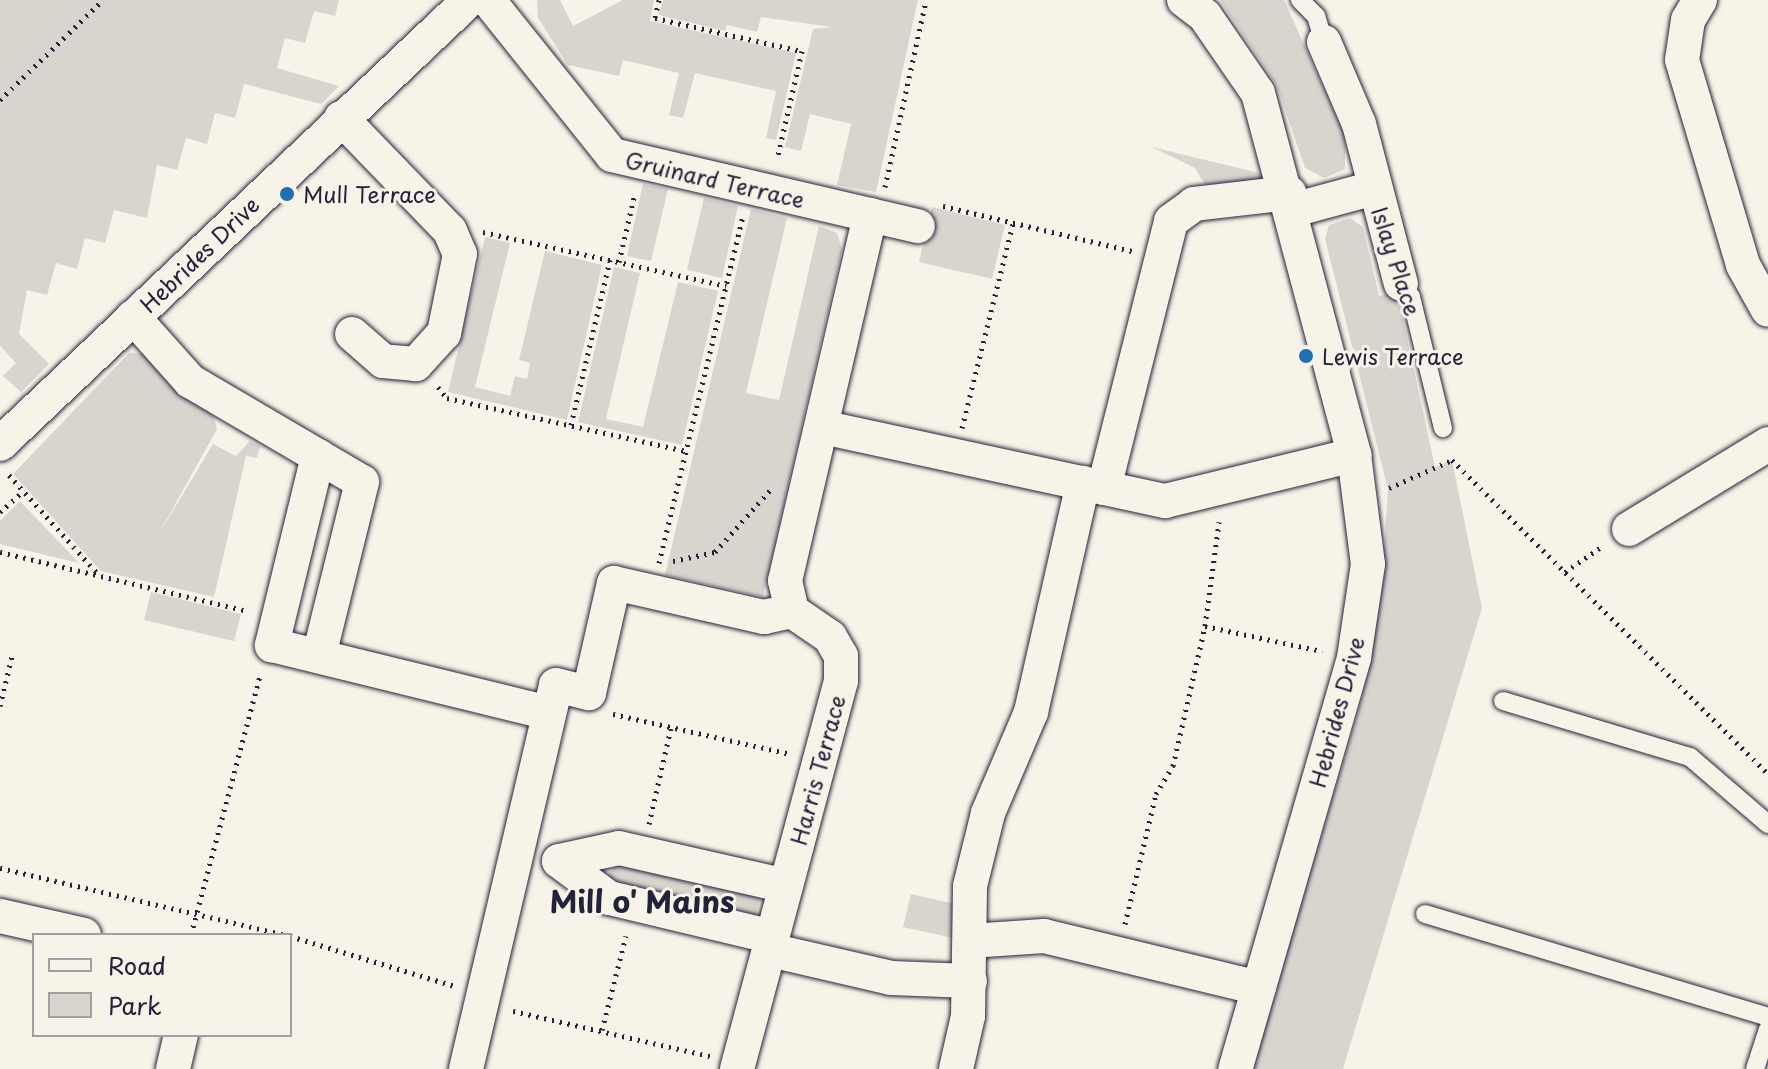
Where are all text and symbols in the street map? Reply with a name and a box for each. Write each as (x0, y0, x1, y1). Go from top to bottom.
street label: Gruinard Terrace (623, 145, 807, 213)
place label: Mull Terrace (303, 181, 435, 207)
marker: Mull Terrace (278, 185, 296, 203)
street label: Hebrides Drive (134, 190, 264, 318)
street label: Islay Place (1367, 204, 1427, 318)
place label: Lewis Terrace (1322, 343, 1465, 369)
marker: Lewis Terrace (1297, 347, 1315, 365)
street label: Hebrides Drive (1303, 633, 1369, 791)
street label: Harris Terrace (784, 692, 850, 848)
district label: Mill o' Mains (548, 883, 736, 919)
legend (32, 933, 292, 1037)
text: Road (108, 947, 166, 983)
text: Park (108, 987, 162, 1023)

